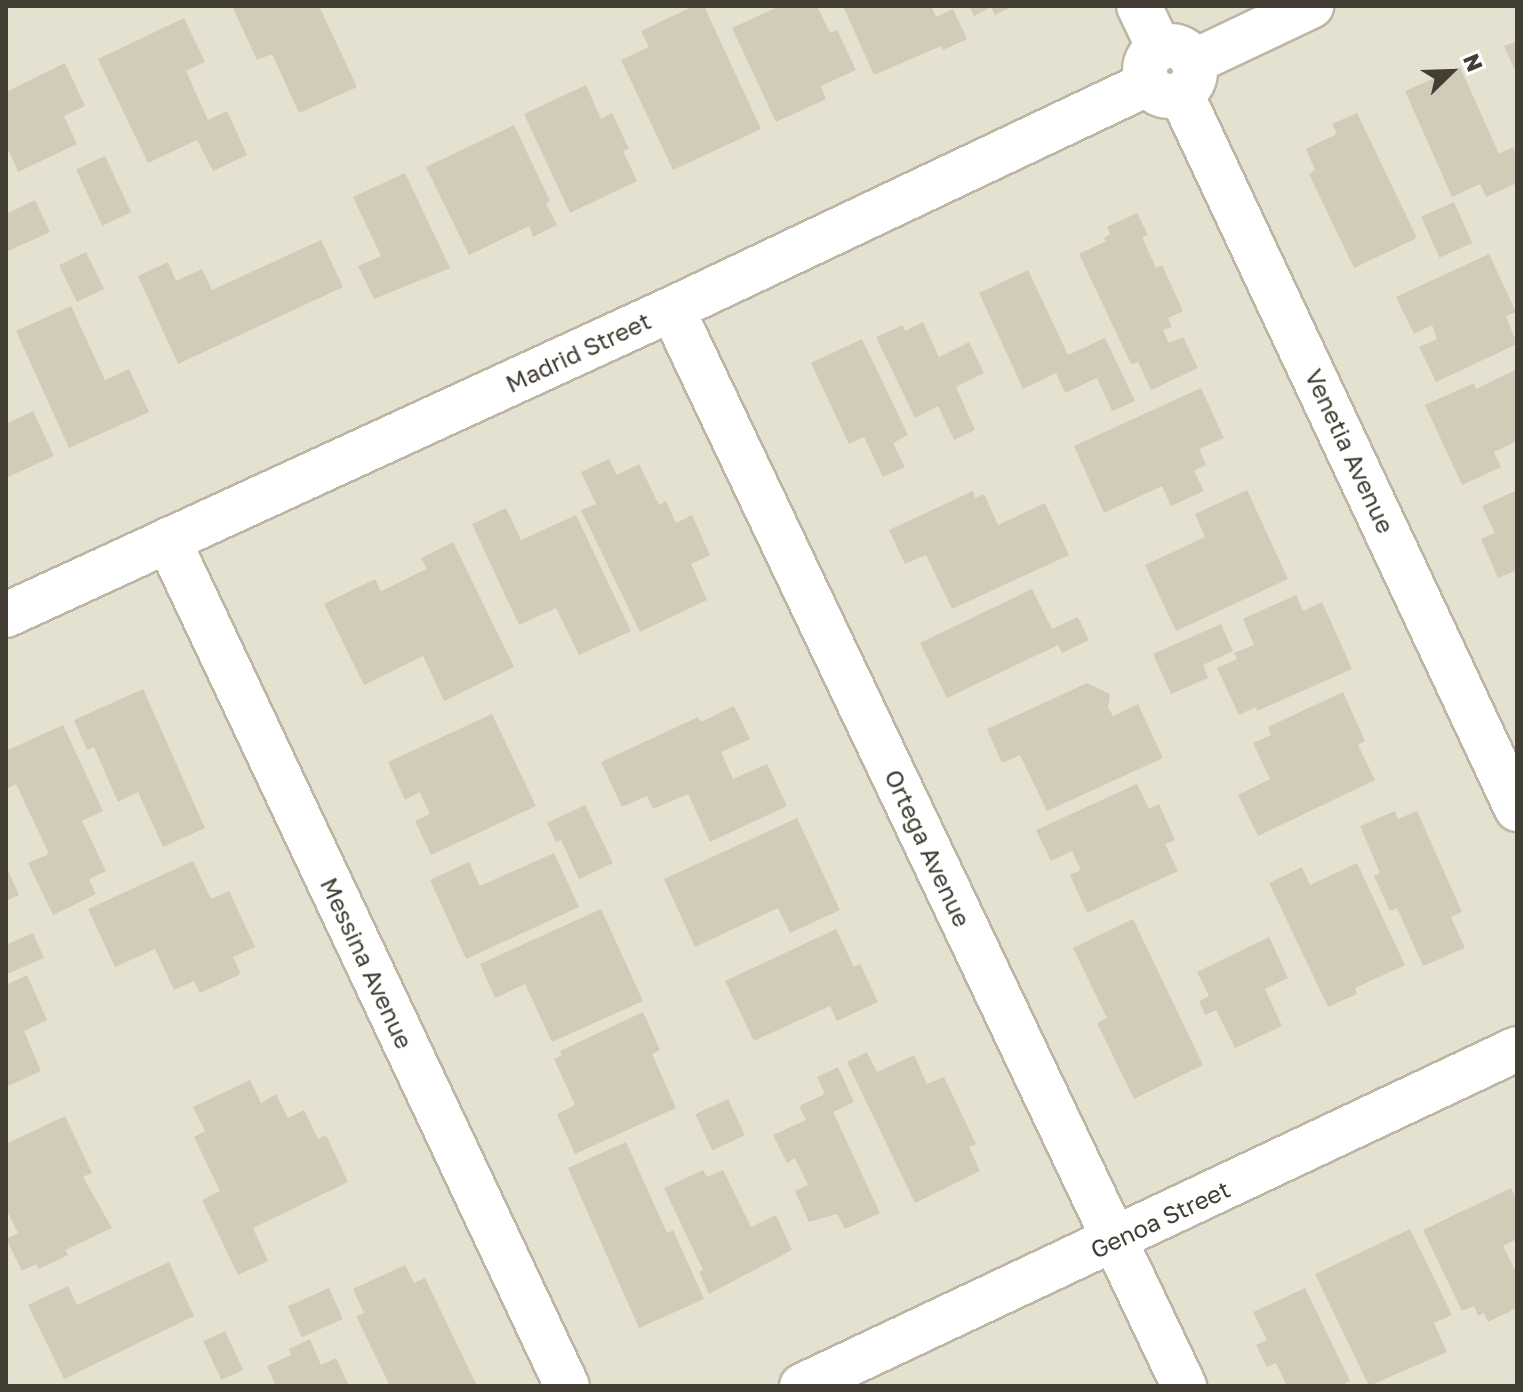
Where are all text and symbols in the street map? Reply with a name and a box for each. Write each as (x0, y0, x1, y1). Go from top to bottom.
north arrow (1411, 32, 1491, 112)
text: N (1458, 49, 1489, 75)
street label: Madrid Street (501, 306, 655, 398)
street label: Venetia Avenue (1299, 364, 1401, 538)
street label: Ortega Avenue (879, 765, 977, 931)
street label: Messina Avenue (315, 873, 419, 1053)
street label: Genoa Street (1086, 1174, 1234, 1264)

